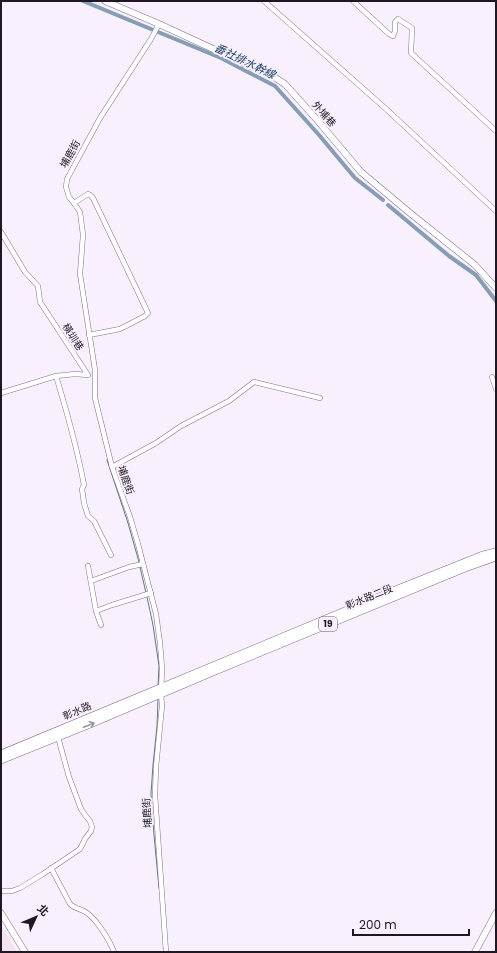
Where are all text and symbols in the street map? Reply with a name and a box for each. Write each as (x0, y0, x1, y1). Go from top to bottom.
water label: 番社排水幹線 (212, 39, 280, 84)
street label: 外埔巷 (308, 98, 340, 130)
street label: 埔鹿街 (56, 137, 84, 171)
street label: 橫圳巷 (59, 320, 87, 354)
street label: 埔鹿街 (114, 463, 138, 497)
street label: 彰水路二段 (343, 581, 395, 613)
road number: 19 (319, 617, 337, 631)
street label: 彰水路 (60, 698, 94, 724)
one-way arrow (83, 720, 95, 728)
street label: 埔鹿街 (138, 798, 156, 828)
north arrow (16, 897, 56, 937)
text: 北 (34, 901, 53, 920)
scale bar (353, 911, 469, 937)
text: 200 m (359, 916, 397, 933)

